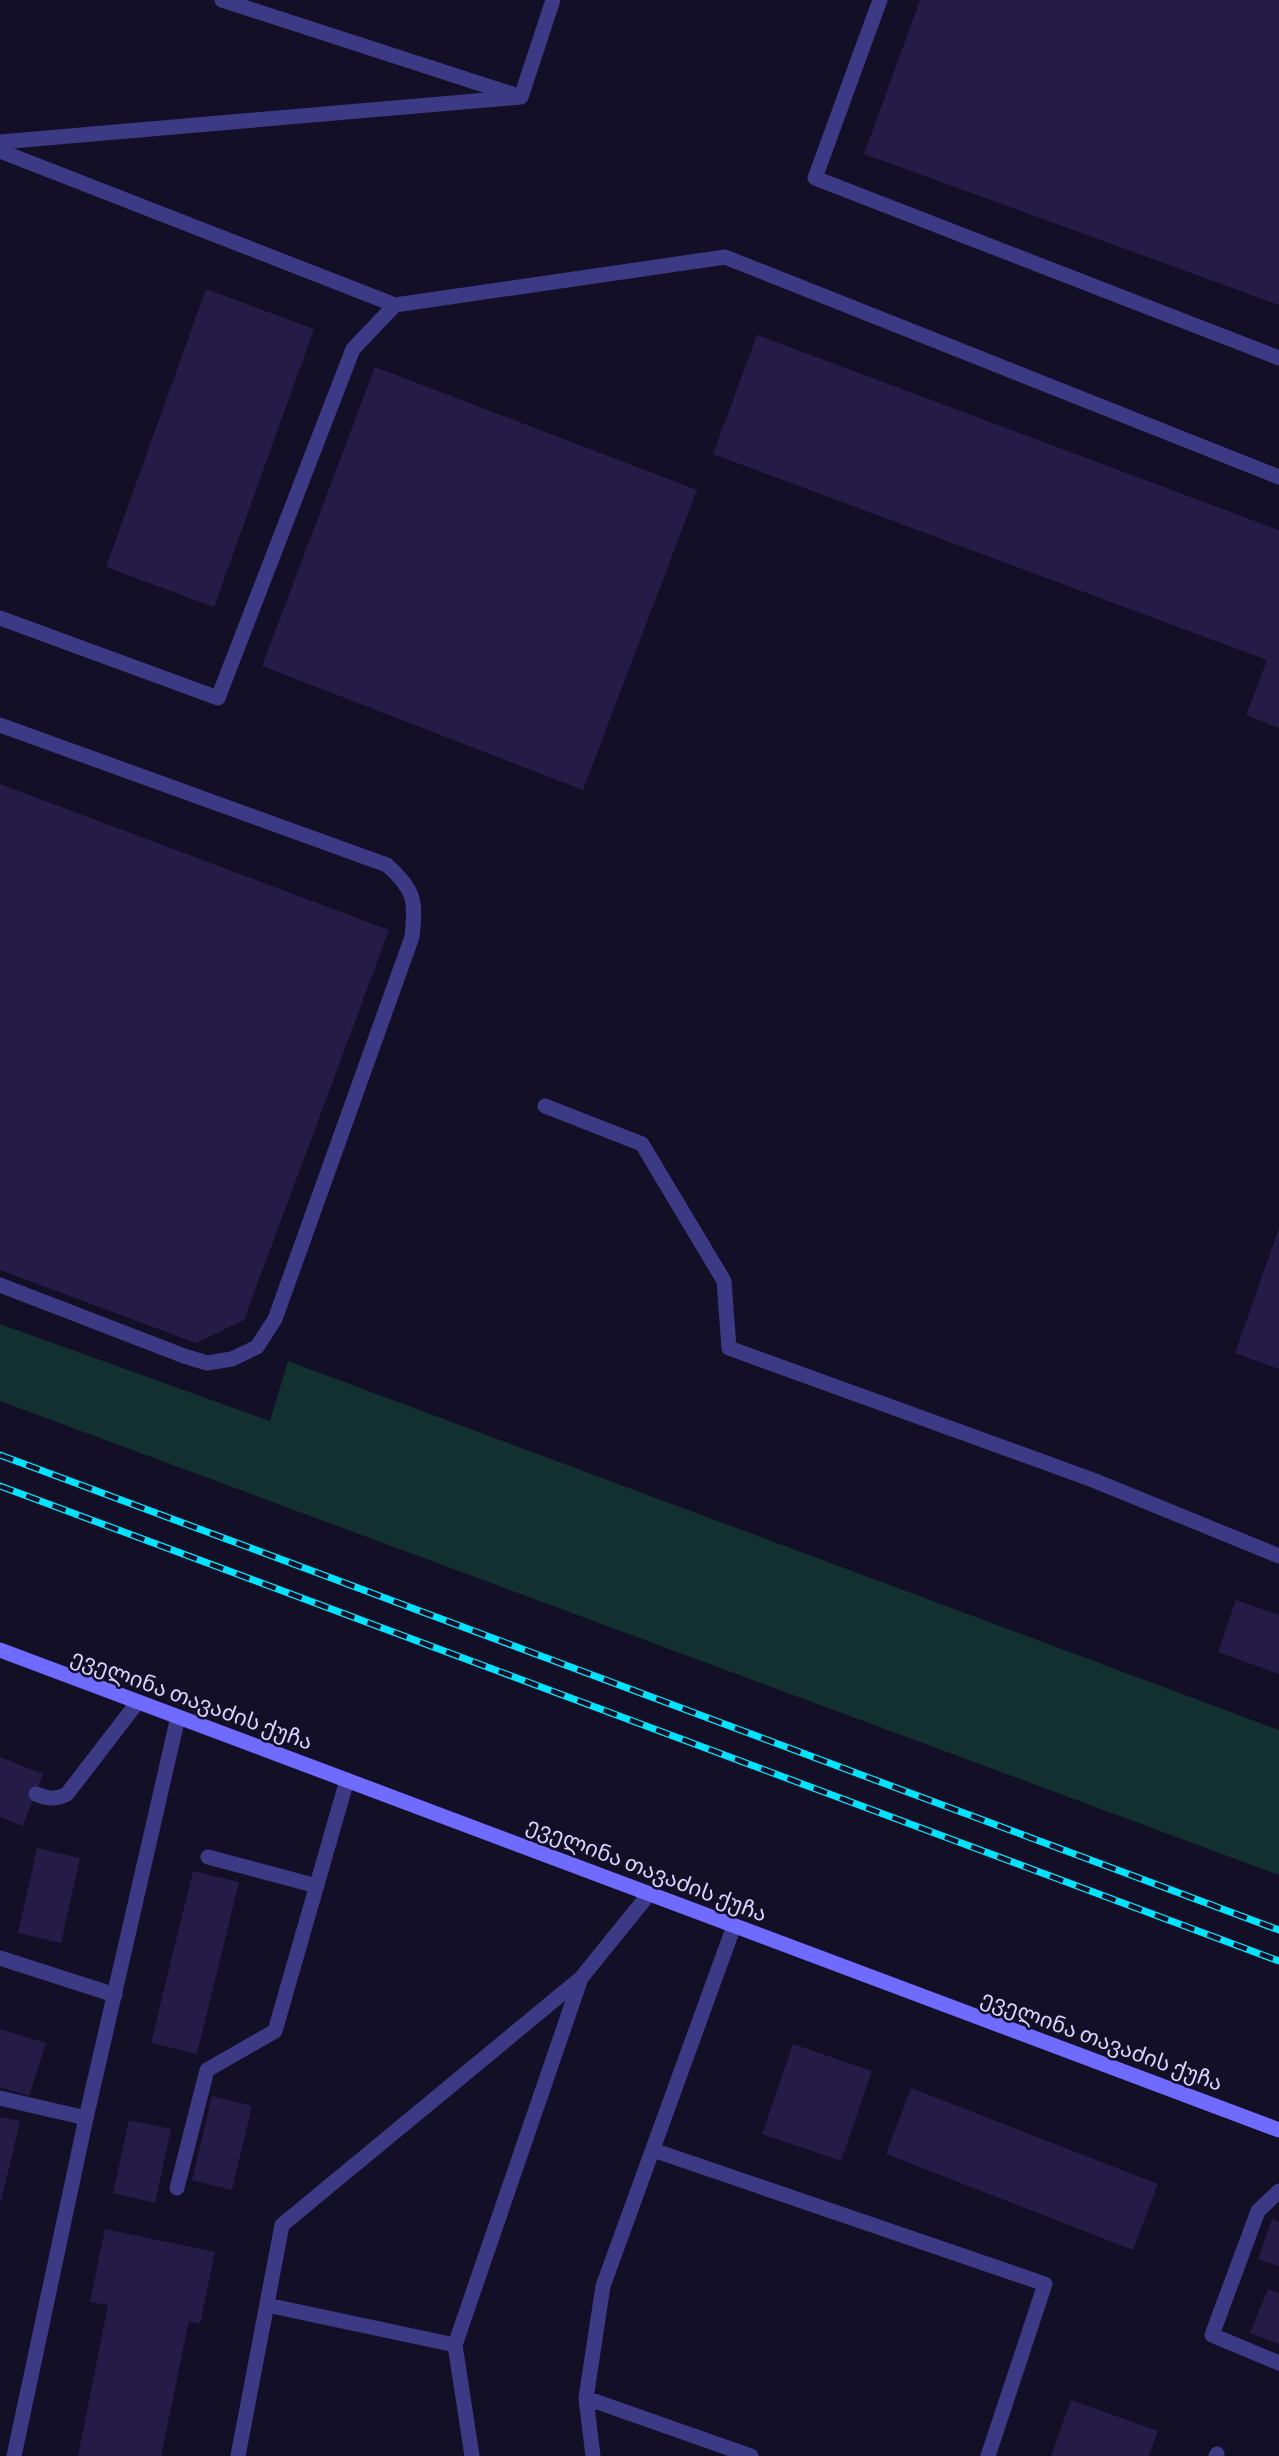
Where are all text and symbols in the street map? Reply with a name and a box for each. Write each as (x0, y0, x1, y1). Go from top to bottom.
street label: ეველინა თავაძის ქუჩა (67, 1642, 317, 1756)
street label: ეველინა თავაძის ქუჩა (523, 1810, 771, 1928)
street label: ეველინა თავაძის ქუჩა (977, 1983, 1227, 2097)

